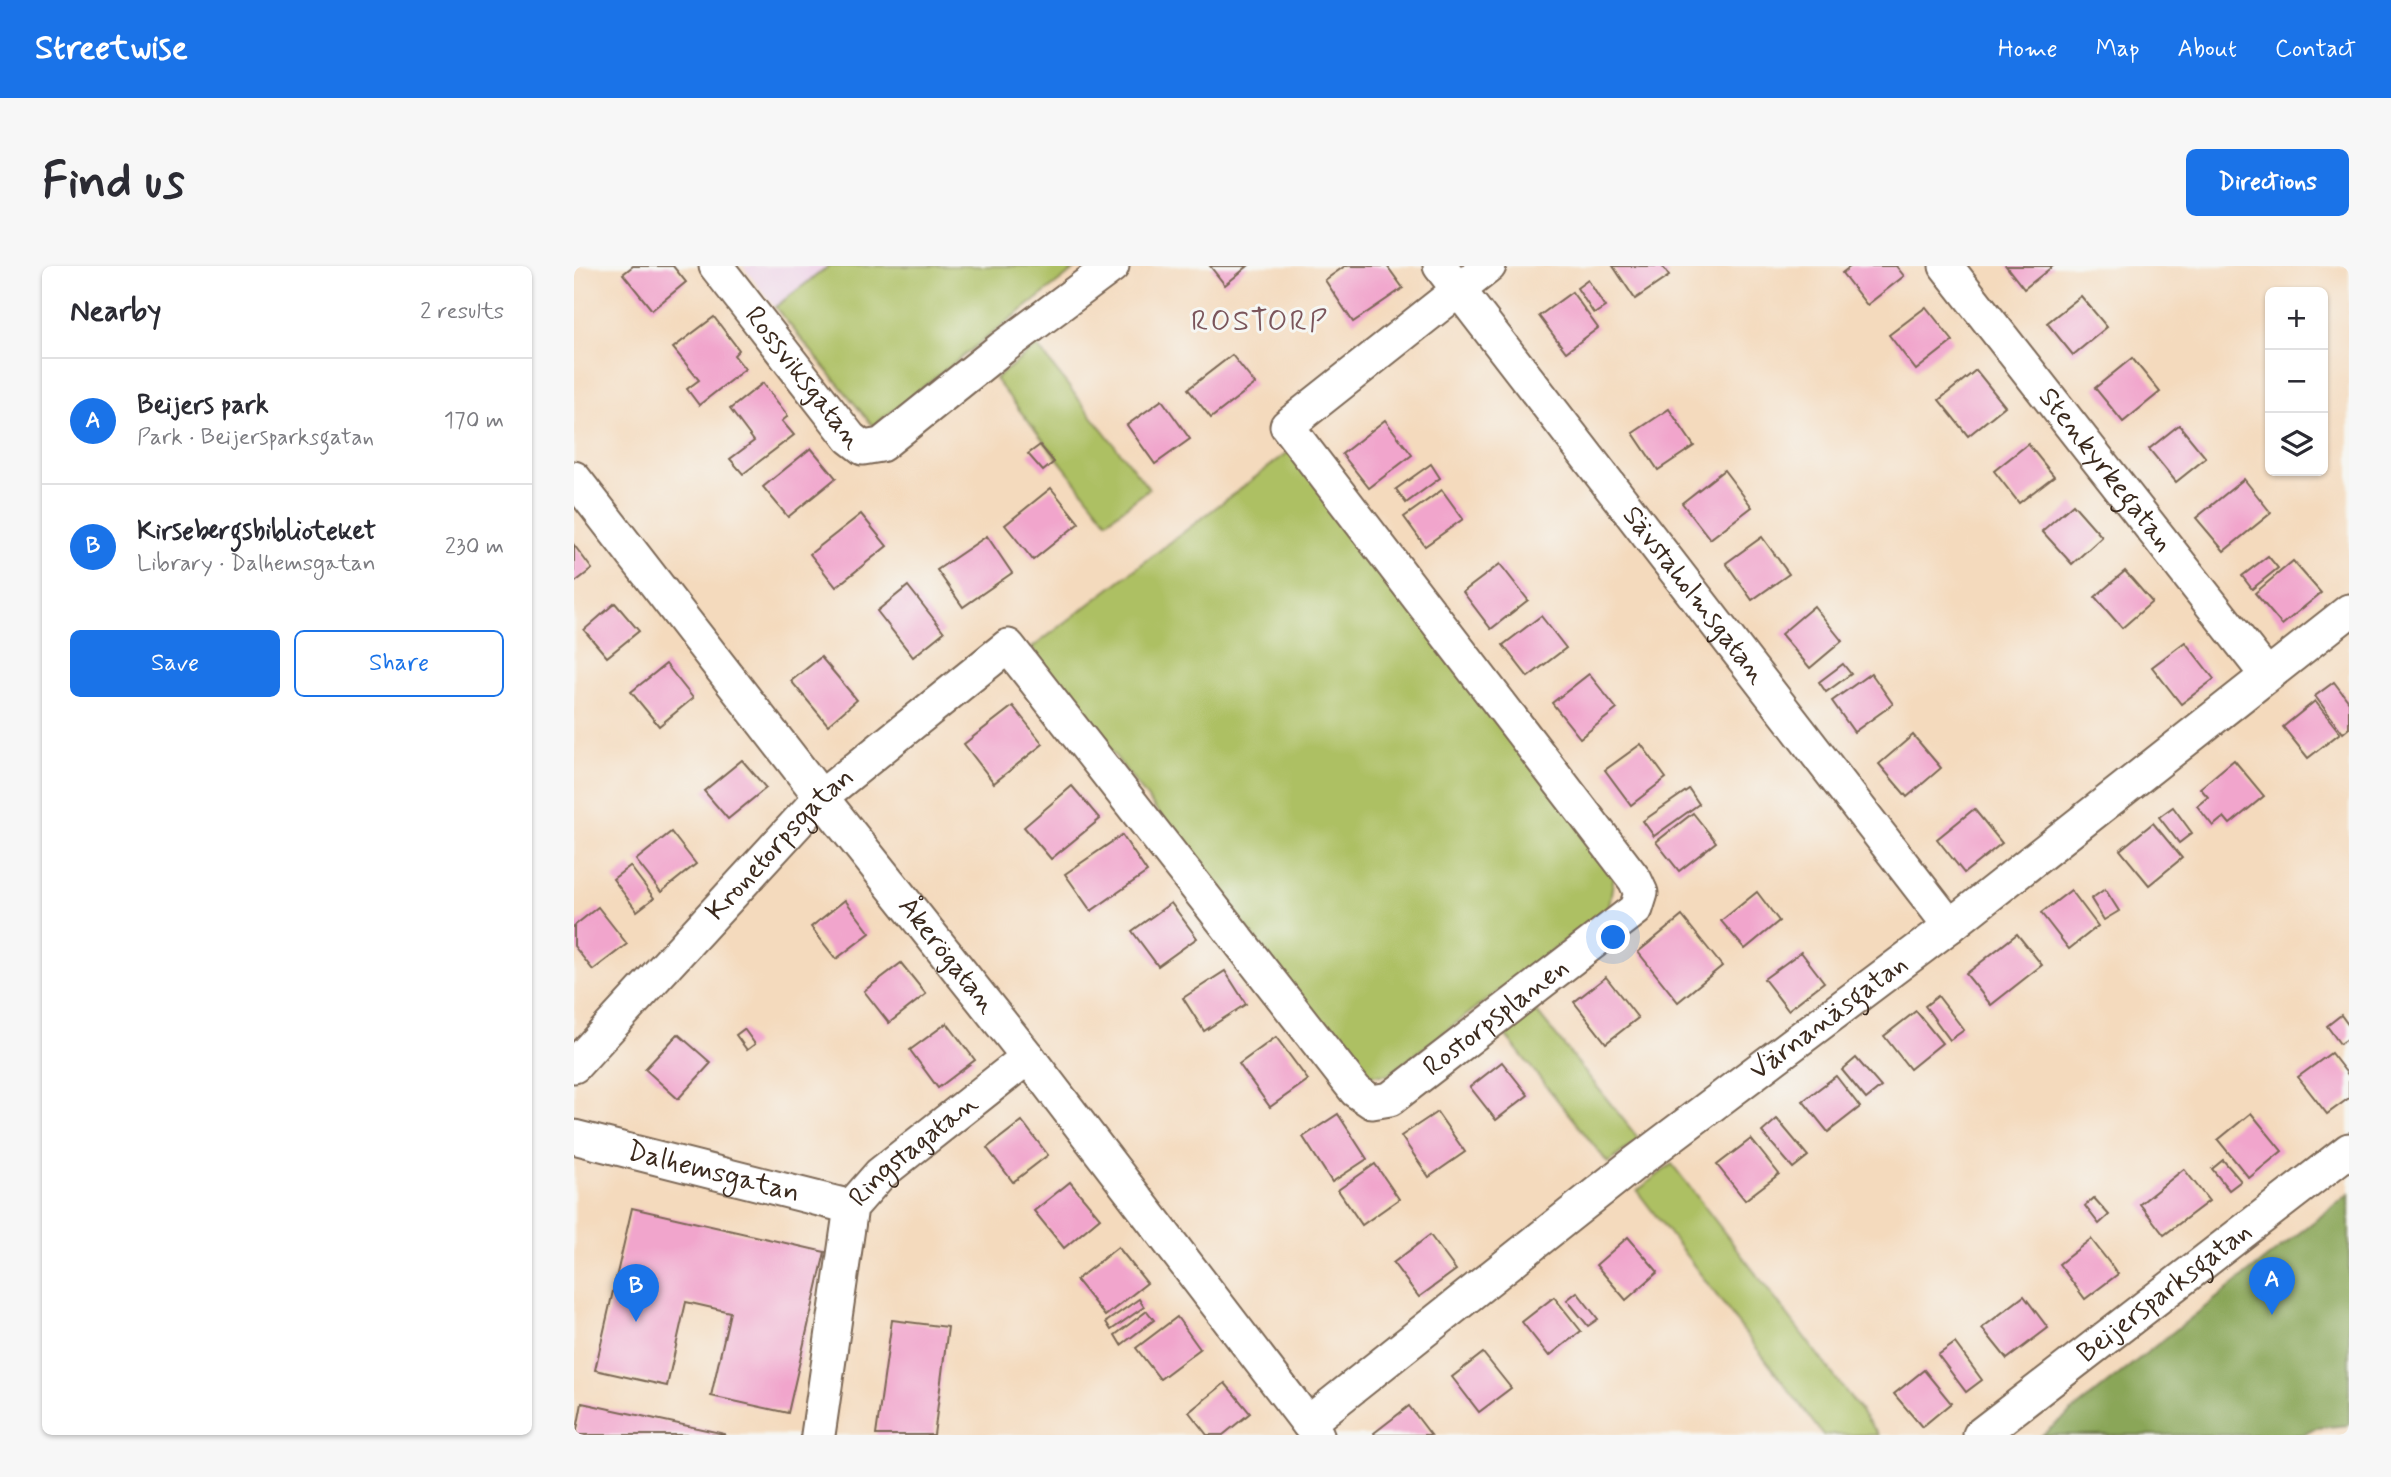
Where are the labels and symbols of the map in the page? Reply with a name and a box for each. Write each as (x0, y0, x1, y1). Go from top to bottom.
street label: Rossviksgatan (736, 299, 871, 457)
district label: ROSTORP (1191, 302, 1329, 341)
street label: Stenkyrkegatan (2030, 380, 2182, 560)
street label: Sävstaholmsgatan (1614, 498, 1775, 692)
street label: Kronetorpsgatan (698, 759, 862, 929)
street label: Åkerögatan (889, 889, 1005, 1022)
your location (1596, 920, 1630, 954)
street label: Värnanäsgatan (1742, 946, 1915, 1089)
street label: Rostorpsplanen (1415, 949, 1576, 1085)
street label: Ringstagatan (841, 1085, 986, 1215)
street label: Dalhemsgatan (623, 1133, 804, 1212)
street label: Beijersparksgatan (2069, 1213, 2259, 1372)
pin: A (2249, 1257, 2295, 1315)
pin: B (613, 1264, 659, 1322)

